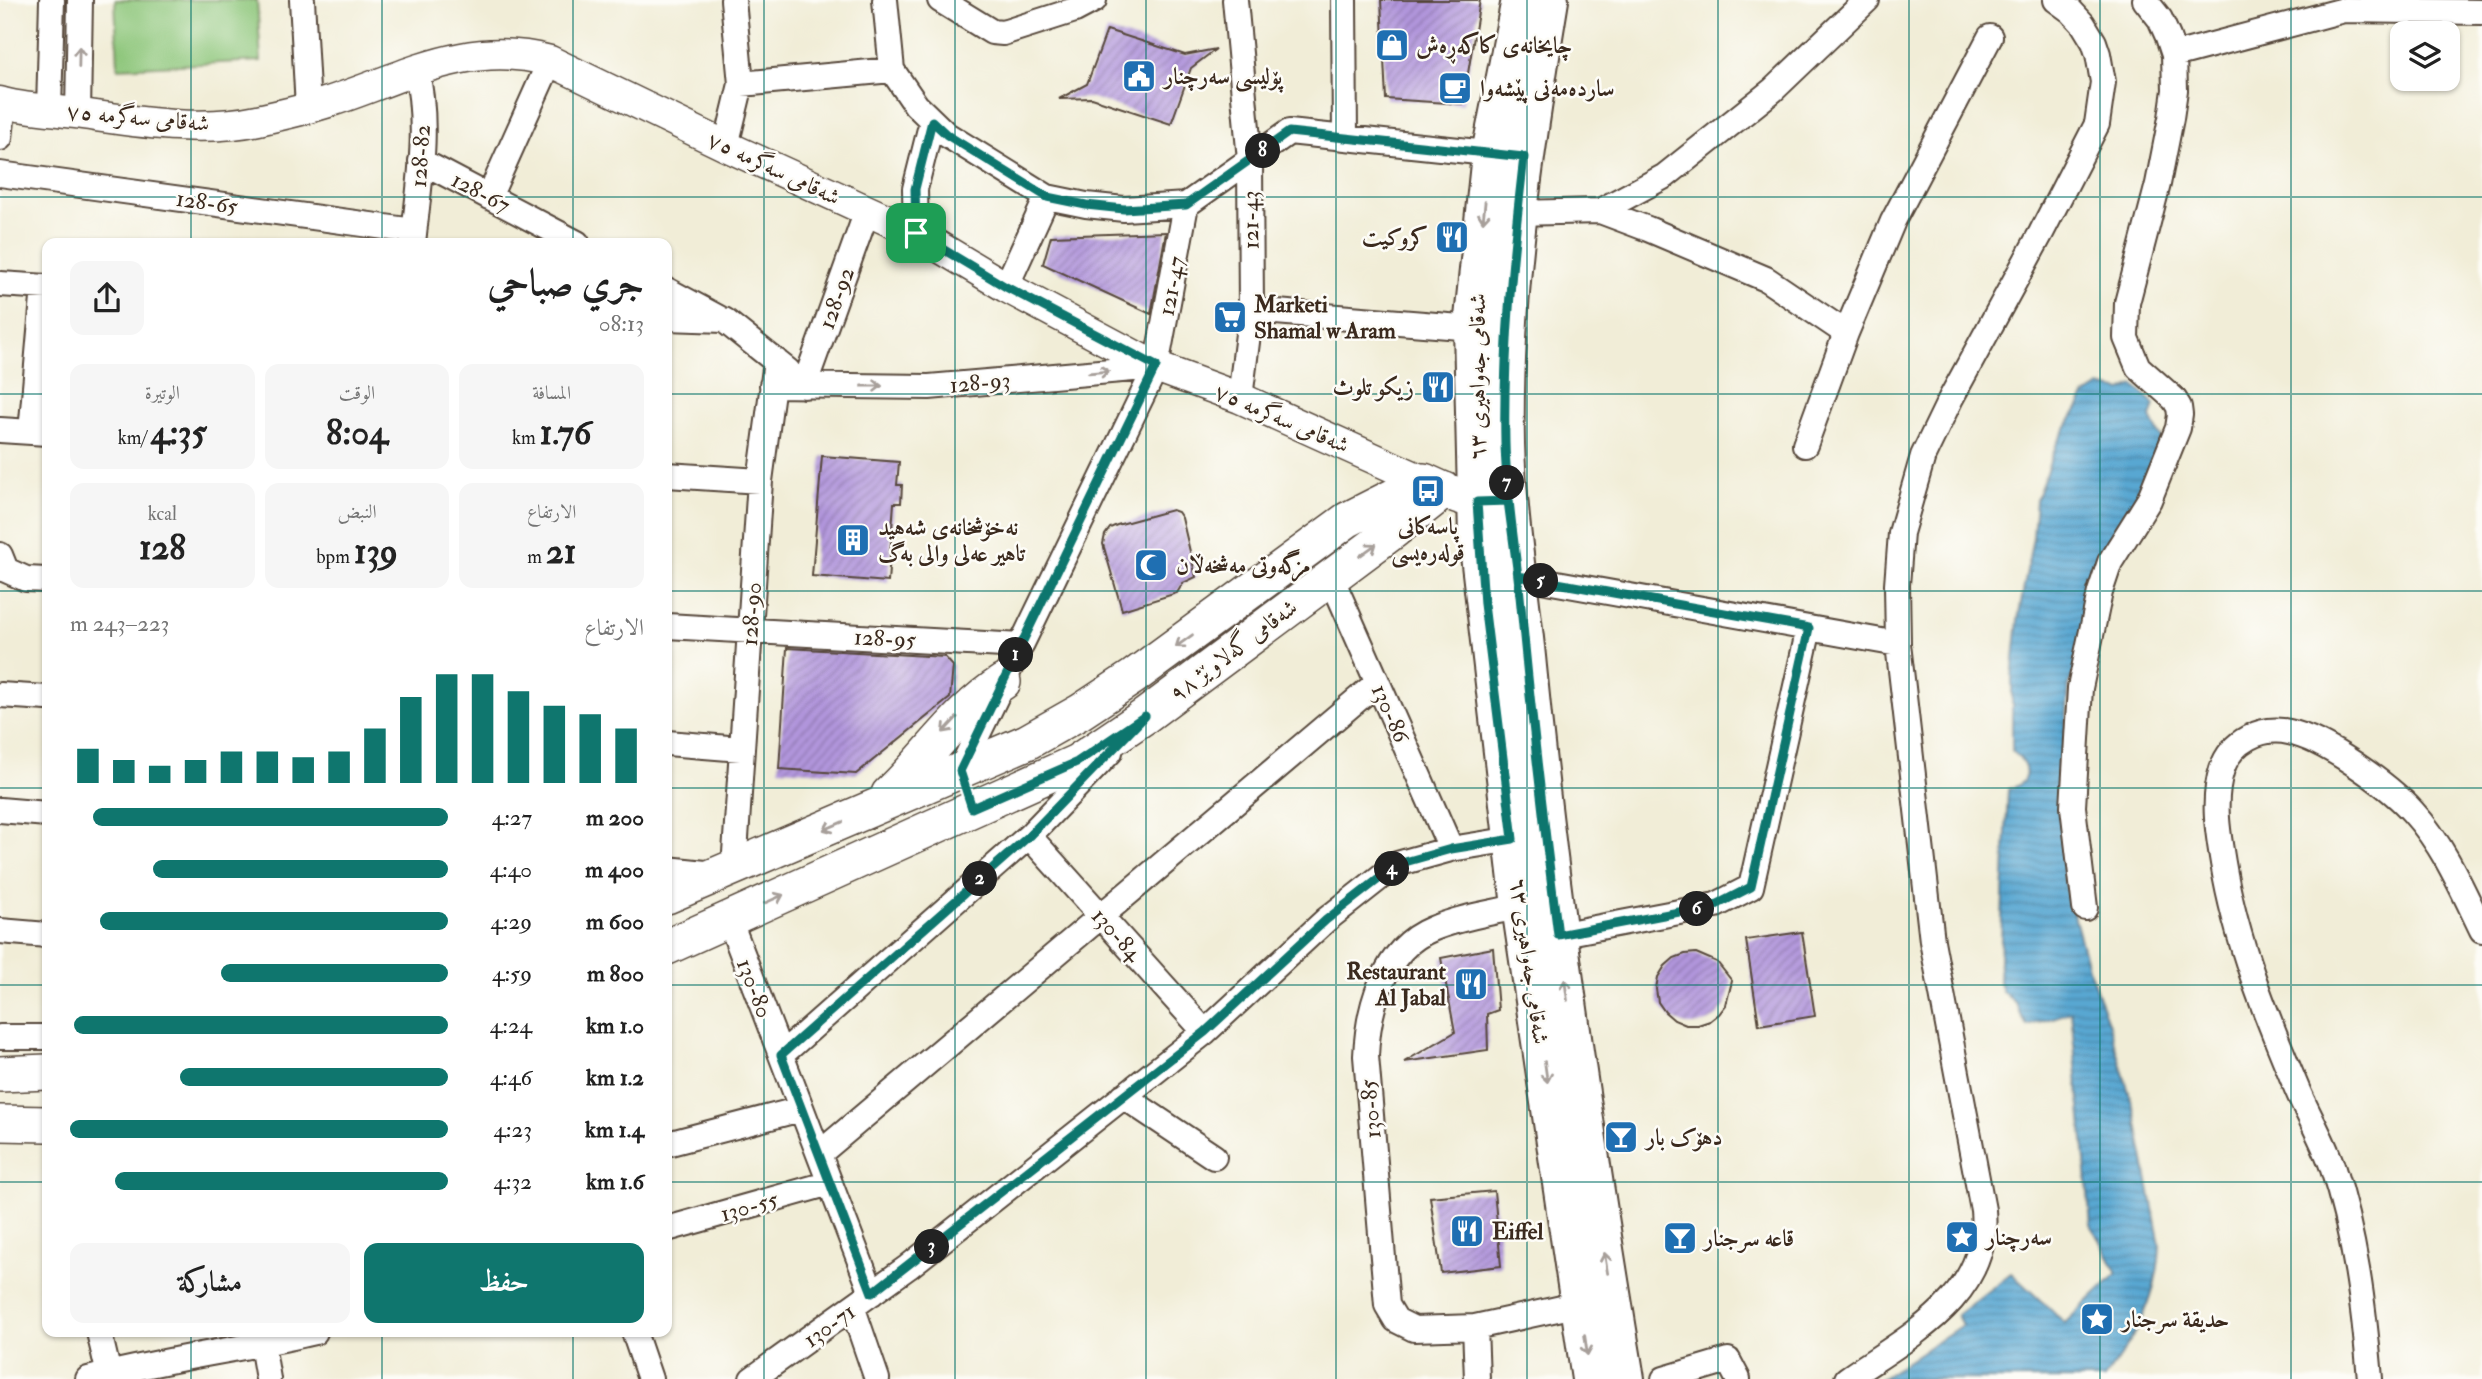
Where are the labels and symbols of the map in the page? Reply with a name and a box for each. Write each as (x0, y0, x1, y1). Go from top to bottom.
shop icon: چایخانەی کاکەڕەش (1373, 26, 1411, 64)
place label: چایخانەی کاکەڕەش (1416, 31, 1572, 65)
one-way arrow (72, 45, 86, 68)
public building icon: پۆلیسی سەرچنار (1120, 57, 1158, 95)
place label: پۆلیسی سەرچنار (1161, 62, 1284, 93)
cafe icon: ساردەمەنی پێشەوا (1436, 69, 1474, 107)
place label: ساردەمەنی پێشەوا (1480, 74, 1615, 104)
street label: شەقامی سەگرمە ٧٥ (65, 96, 211, 138)
street label: 128-82 (404, 124, 437, 188)
street label: شەقامی سەگرمە ٧٥ (703, 124, 845, 212)
pin: 8 (1246, 134, 1280, 168)
street label: 128-67 (446, 165, 516, 220)
street label: 128-65 (174, 184, 240, 221)
street label: 121-43 (1235, 190, 1266, 250)
one-way arrow (1478, 200, 1491, 223)
pin (886, 203, 946, 263)
restaurant icon: كروكيت (1433, 218, 1471, 256)
place label: كروكيت (1362, 223, 1428, 252)
street label: 121-47 (1152, 253, 1192, 318)
street label: 128-92 (812, 263, 861, 333)
place label: Marketi Shamal w Aram (1253, 290, 1396, 345)
street label: شەقامی جەواهیری ٦٣ (1463, 293, 1492, 461)
supermarket icon: Marketi Shamal w Aram (1211, 298, 1249, 336)
street label: 128-93 (948, 365, 1012, 400)
one-way arrow (1087, 365, 1110, 378)
restaurant icon: زيكو تلوث (1419, 368, 1457, 406)
place label: زيكو تلوث (1333, 373, 1414, 402)
street label: شەقامی سەگرمە ٧٥ (1210, 376, 1354, 460)
one-way arrow (860, 379, 883, 393)
pin: 7 (1490, 466, 1524, 500)
bus stop icon: پاسەکانی قولەرەیسی (1409, 472, 1447, 510)
place label: پاسەکانی قولەرەیسی (1391, 512, 1465, 569)
place label: نەخۆشخانەی شەهید تاهیر عەلی والی بەگ (878, 513, 1026, 568)
building icon: نەخۆشخانەی شەهید تاهیر عەلی والی بەگ (834, 521, 872, 559)
one-way arrow (1358, 543, 1377, 557)
mosque icon: مزگەوتی مەشخەڵان (1132, 546, 1170, 584)
place label: مزگەوتی مەشخەڵان (1176, 548, 1310, 582)
pin: 5 (1524, 564, 1558, 598)
street label: 128-90 (735, 581, 768, 647)
street label: شەقامی گەلاوێژ ٩٨ (1162, 591, 1303, 708)
street label: 128-95 (853, 622, 917, 655)
one-way arrow (1175, 633, 1194, 648)
pin: 1 (998, 638, 1034, 672)
street label: 130-86 (1365, 679, 1417, 748)
one-way arrow (942, 716, 959, 733)
one-way arrow (822, 820, 844, 833)
pin: 4 (1374, 852, 1410, 886)
pin: 2 (962, 862, 998, 896)
street label: شەقامی جەواهیری ٦٣ (1503, 876, 1556, 1046)
one-way arrow (762, 892, 784, 905)
pin: 6 (1680, 892, 1714, 926)
street label: 130-84 (1085, 902, 1149, 968)
street label: 130-80 (730, 954, 779, 1022)
place label: Restaurant Al Jabal (1346, 957, 1447, 1013)
restaurant icon: Restaurant Al Jabal (1452, 965, 1490, 1003)
one-way arrow (1559, 979, 1572, 1002)
one-way arrow (1540, 1060, 1553, 1082)
street label: 130-85 (1353, 1078, 1388, 1140)
bar icon: دهۆک بار (1602, 1118, 1640, 1156)
place label: دهۆک بار (1643, 1123, 1723, 1152)
street label: 130-55 (717, 1184, 781, 1229)
restaurant icon: Eiffel (1448, 1212, 1486, 1250)
place label: Eiffel (1492, 1217, 1544, 1246)
place icon: سەرچنار (1943, 1218, 1981, 1256)
bar icon: قاعه سرجنار (1661, 1219, 1699, 1257)
place label: سەرچنار (1983, 1223, 2052, 1253)
place label: قاعه سرجنار (1701, 1224, 1794, 1253)
pin: 3 (914, 1230, 950, 1264)
one-way arrow (1599, 1252, 1612, 1275)
street label: 130-71 (798, 1297, 861, 1354)
place icon: حديقة سرجنار (2078, 1300, 2116, 1338)
place label: حديقة سرجنار (2119, 1305, 2229, 1334)
one-way arrow (1580, 1333, 1593, 1356)

